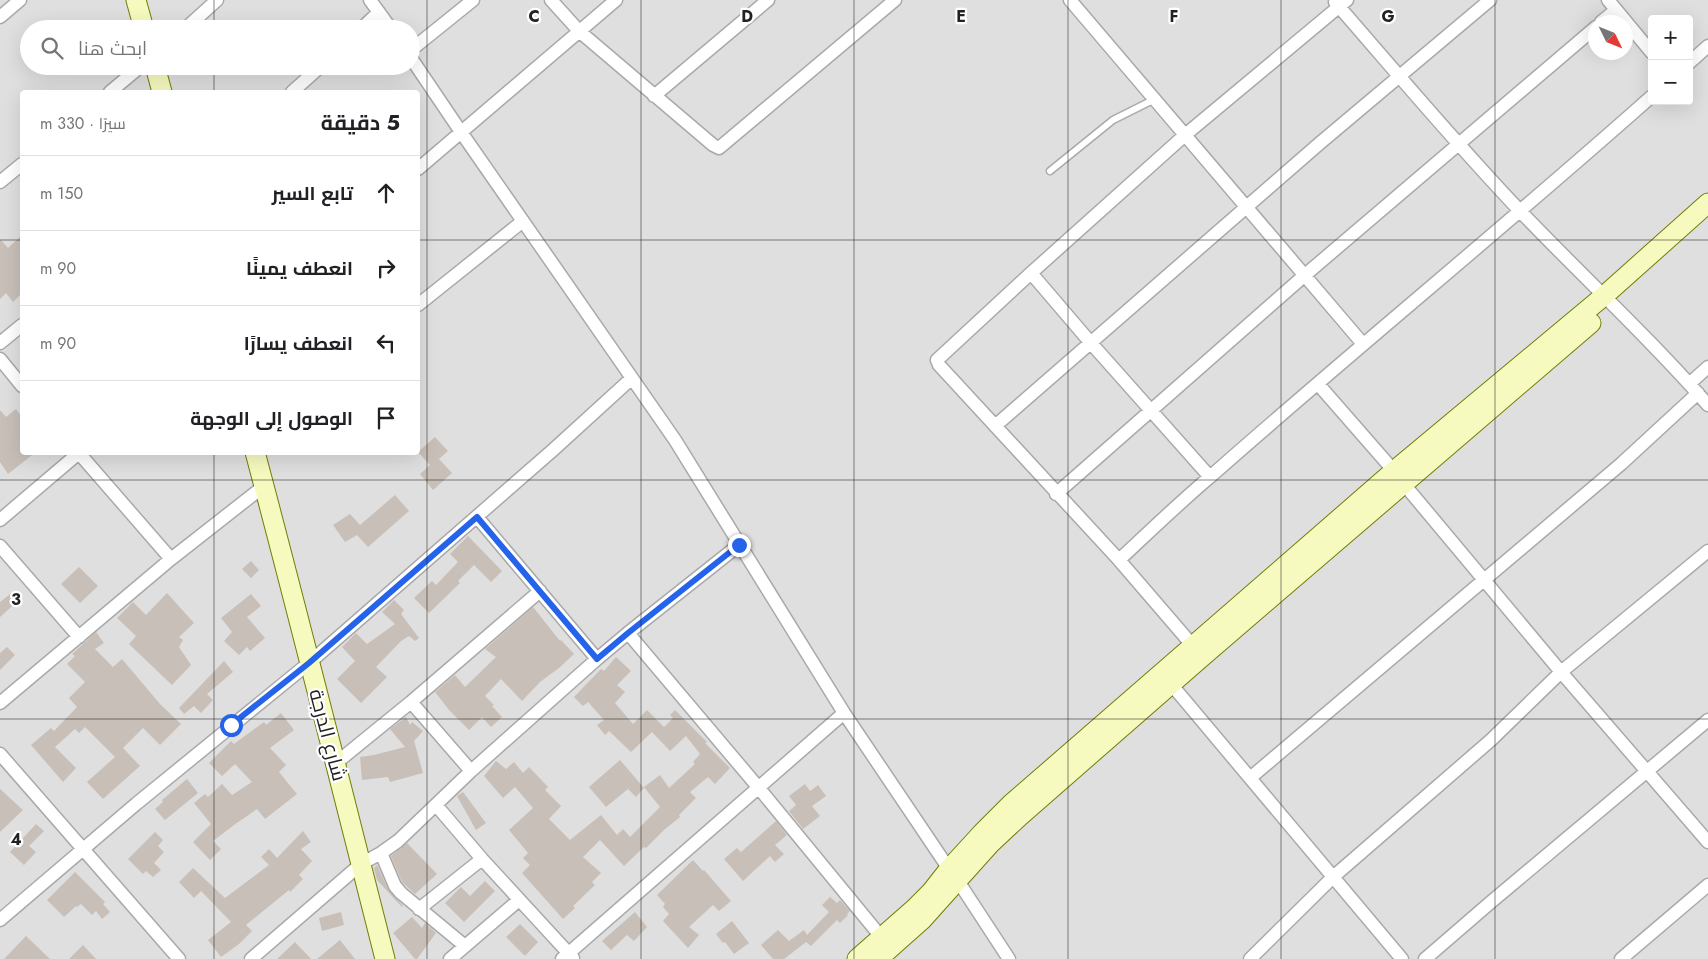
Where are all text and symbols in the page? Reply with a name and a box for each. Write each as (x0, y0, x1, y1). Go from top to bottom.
text: C (528, 5, 540, 28)
text: D (741, 5, 753, 28)
text: E (956, 5, 966, 28)
text: F (1170, 5, 1178, 28)
text: G (1381, 5, 1395, 28)
north arrow (1588, 15, 1633, 60)
map controls (1648, 15, 1693, 105)
button: + (1648, 15, 1693, 60)
search box (20, 20, 420, 75)
icon: search (38, 34, 66, 62)
text: ابحث هنا (78, 35, 147, 62)
button: − (1648, 60, 1693, 105)
text: 5 دقيقة (321, 108, 400, 138)
text: سيرًا · 330 m (40, 112, 126, 135)
icon: ahead (372, 179, 400, 207)
text: تابع السير (272, 180, 353, 207)
text: 150 m (40, 182, 83, 205)
icon: right (372, 254, 400, 282)
text: انعطف يمينًا (246, 255, 353, 282)
text: 90 m (40, 257, 76, 280)
icon: left (372, 329, 400, 357)
text: انعطف يسارًا (244, 330, 353, 357)
text: 90 m (40, 332, 76, 355)
icon: arrive (372, 404, 400, 432)
text: الوصول إلى الوجهة (190, 405, 353, 432)
route end (728, 534, 751, 557)
text: 3 (11, 588, 21, 611)
street label: شارع الدرجة (301, 686, 354, 784)
route start (220, 714, 243, 737)
text: 4 (10, 828, 22, 851)

